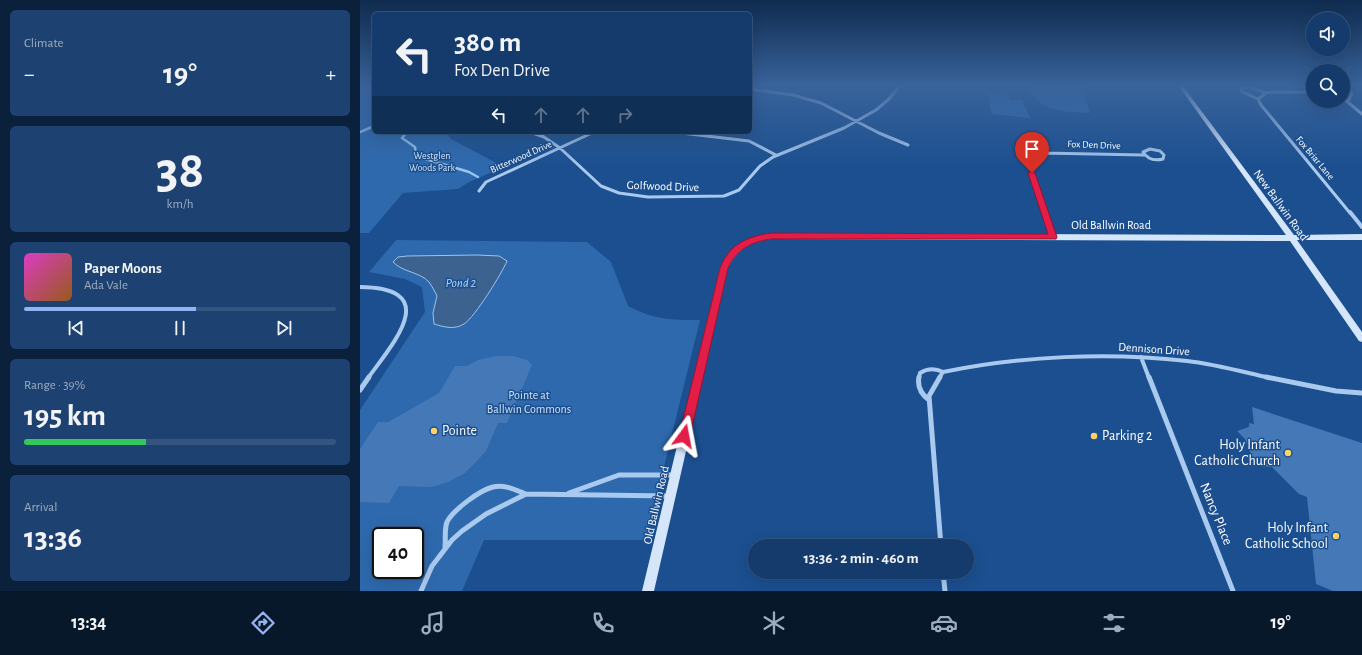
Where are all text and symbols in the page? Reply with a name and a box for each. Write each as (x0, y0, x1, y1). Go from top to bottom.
map controls (1306, 12, 1350, 108)
button: sound (1306, 12, 1350, 56)
icon: left (388, 28, 440, 80)
text: 380 m (454, 29, 521, 57)
text: Climate (24, 37, 63, 50)
text: 19° (163, 59, 197, 89)
text: Fox Den Drive (454, 62, 550, 80)
text: − (24, 63, 35, 85)
text: + (325, 63, 336, 85)
button: search (1306, 64, 1350, 108)
icon: left (488, 104, 510, 126)
icon: ahead (530, 104, 552, 126)
icon: ahead (572, 104, 594, 126)
icon: right (614, 104, 636, 126)
pin (1015, 132, 1049, 173)
street label: Fox Briar Lane (1294, 134, 1336, 182)
icon: arrive (1021, 138, 1043, 160)
street label: Bitterwood Drive (489, 139, 554, 175)
street label: Fox Den Drive (1067, 139, 1121, 151)
text: 38 (156, 145, 204, 197)
park label: Westglen Woods Park (409, 151, 455, 173)
street label: New Ballwin Road (1251, 167, 1311, 243)
street label: Golfwood Drive (627, 179, 699, 193)
text: km/h (167, 198, 193, 211)
street label: Old Ballwin Road (1071, 219, 1151, 231)
text: Paper Moons (84, 261, 162, 276)
water label: Pond 2 (446, 277, 477, 290)
text: Ada Vale (84, 279, 128, 292)
icon: previous (65, 317, 87, 339)
icon: pause (169, 317, 191, 339)
icon: next (273, 317, 295, 339)
street label: Dennison Drive (1118, 341, 1190, 357)
text: Range · 39% (24, 379, 85, 392)
park label: Pointe at Ballwin Commons (487, 389, 571, 415)
text: 195 km (24, 401, 106, 431)
position arrow (663, 415, 705, 457)
place label: Pointe (442, 424, 477, 438)
marker: Pointe (429, 426, 439, 436)
place label: Parking 2 (1102, 429, 1152, 443)
marker: Parking 2 (1089, 431, 1099, 441)
place label: Holy Infant Catholic Church (1194, 438, 1281, 468)
marker: Holy Infant Catholic Church (1283, 448, 1293, 458)
street label: Old Ballwin Road (641, 465, 671, 545)
street label: Nancy Place (1197, 481, 1235, 547)
text: Arrival (24, 501, 57, 514)
place label: Holy Infant Catholic School (1245, 521, 1329, 551)
text: 13:36 (24, 523, 82, 553)
speed limit sign: 40 (372, 527, 424, 579)
marker: Holy Infant Catholic School (1331, 531, 1341, 541)
text: 13:36 · 2 min · 460 m (803, 551, 919, 566)
icon: directions (249, 609, 277, 637)
icon: music (419, 609, 447, 637)
icon: phone (589, 609, 617, 637)
icon: climate (760, 609, 788, 637)
icon: car (930, 609, 958, 637)
icon: filters (1100, 609, 1128, 637)
text: 13:34 (71, 614, 106, 632)
text: 19° (1270, 614, 1291, 632)

